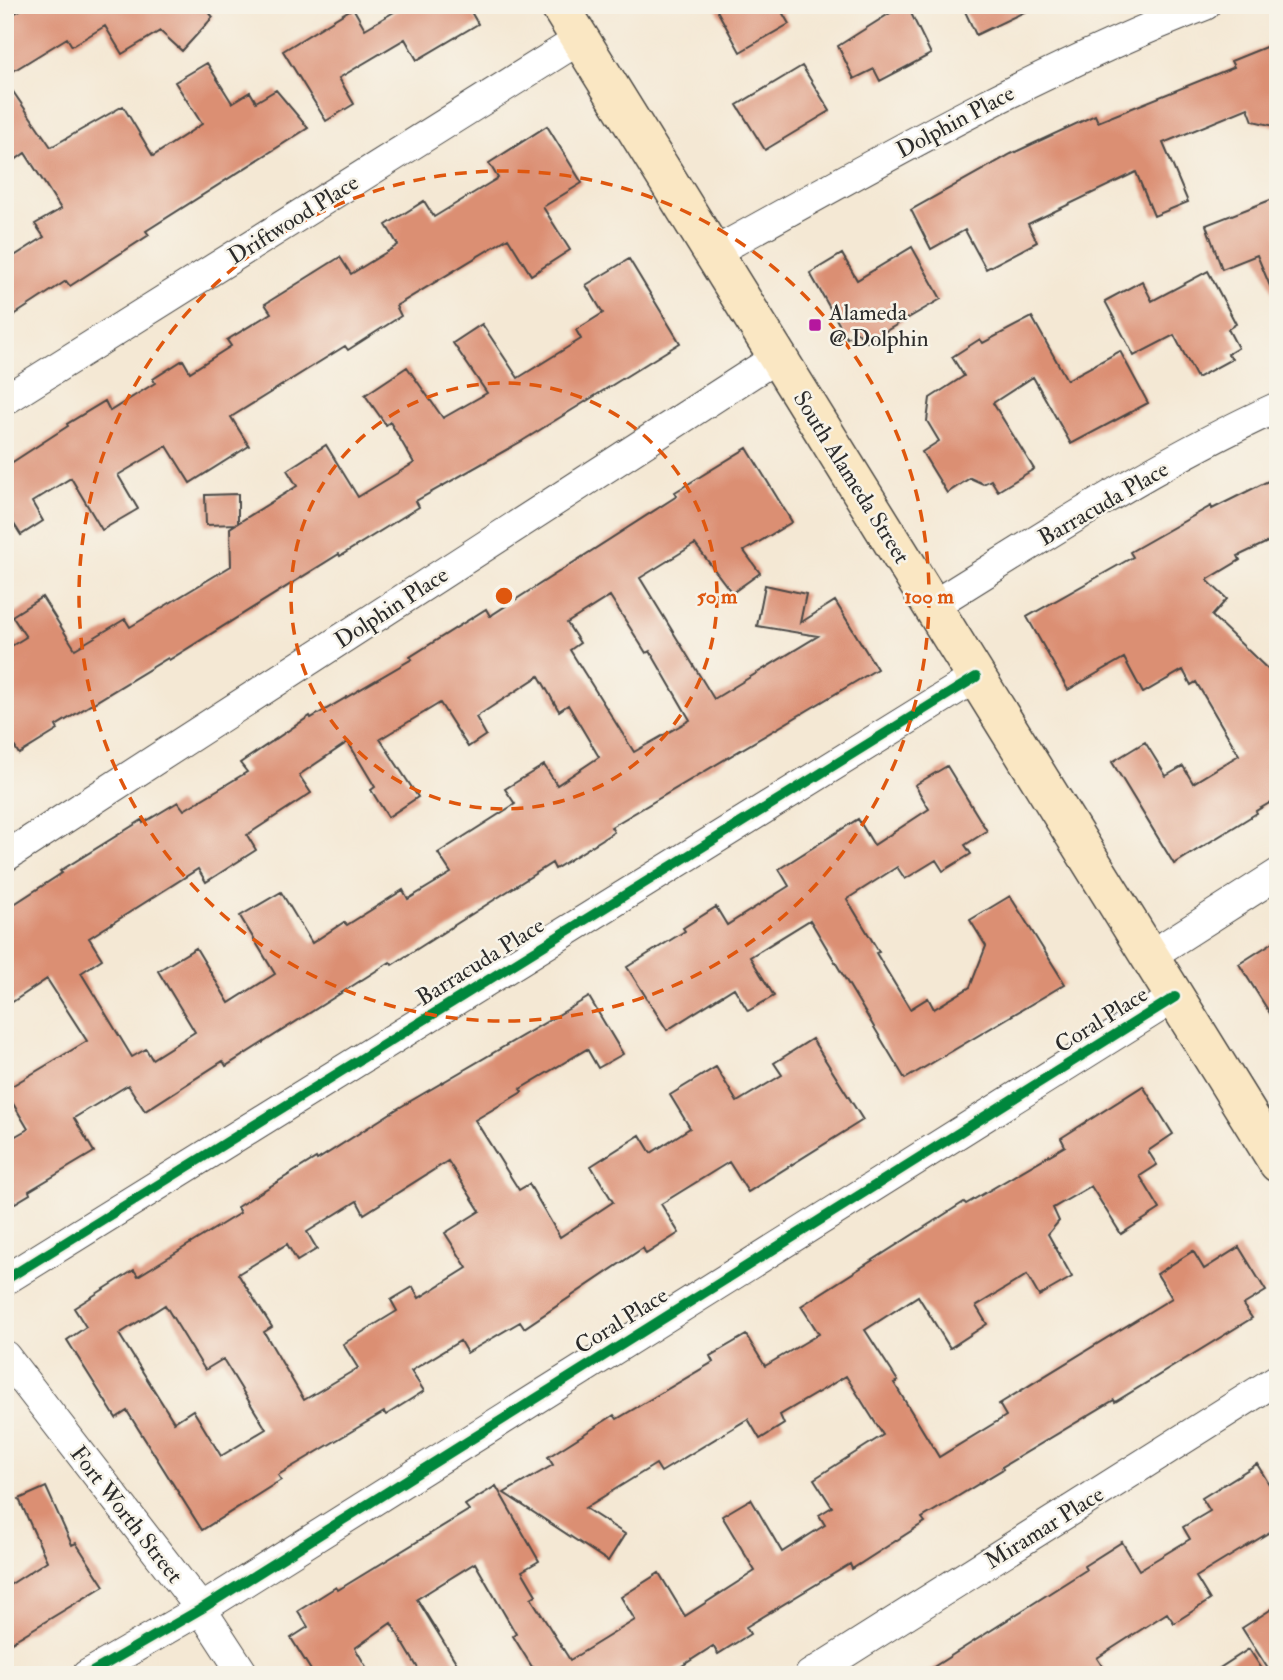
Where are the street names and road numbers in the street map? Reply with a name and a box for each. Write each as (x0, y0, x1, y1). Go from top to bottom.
street label: Dolphin Place (891, 78, 1020, 166)
street label: Driftwood Place (223, 168, 364, 271)
street label: South Alameda Street (787, 385, 916, 569)
street label: Barracuda Place (1033, 454, 1174, 552)
street label: Dolphin Place (329, 560, 454, 656)
street label: Barracuda Place (411, 910, 550, 1012)
street label: Coral Place (1049, 979, 1154, 1059)
street label: Coral Place (569, 1280, 674, 1360)
street label: Fort Worth Street (64, 1440, 189, 1589)
street label: Miramar Place (979, 1479, 1109, 1575)

